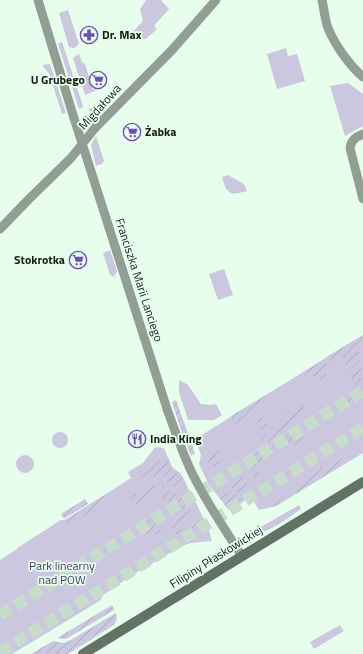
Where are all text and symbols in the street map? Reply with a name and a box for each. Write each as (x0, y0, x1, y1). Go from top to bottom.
pharmacy icon: Dr. Max (79, 25, 99, 45)
place label: Dr. Max (102, 25, 142, 44)
place label: U Grubego (31, 70, 85, 89)
supermarket icon: U Grubego (88, 70, 108, 90)
street label: Migdałowa (74, 79, 126, 134)
supermarket icon: Żabka (122, 122, 142, 142)
place label: Żabka (145, 122, 176, 141)
street label: Franciszka Marii Lanciego (111, 216, 168, 344)
place label: Stokrotka (14, 250, 65, 269)
supermarket icon: Stokrotka (68, 250, 88, 270)
restaurant icon: India King (127, 429, 147, 449)
place label: India King (150, 429, 202, 448)
street label: Filipiny Płaskowickiej (166, 520, 266, 593)
park label: Park linearny nad POW (29, 556, 95, 589)

